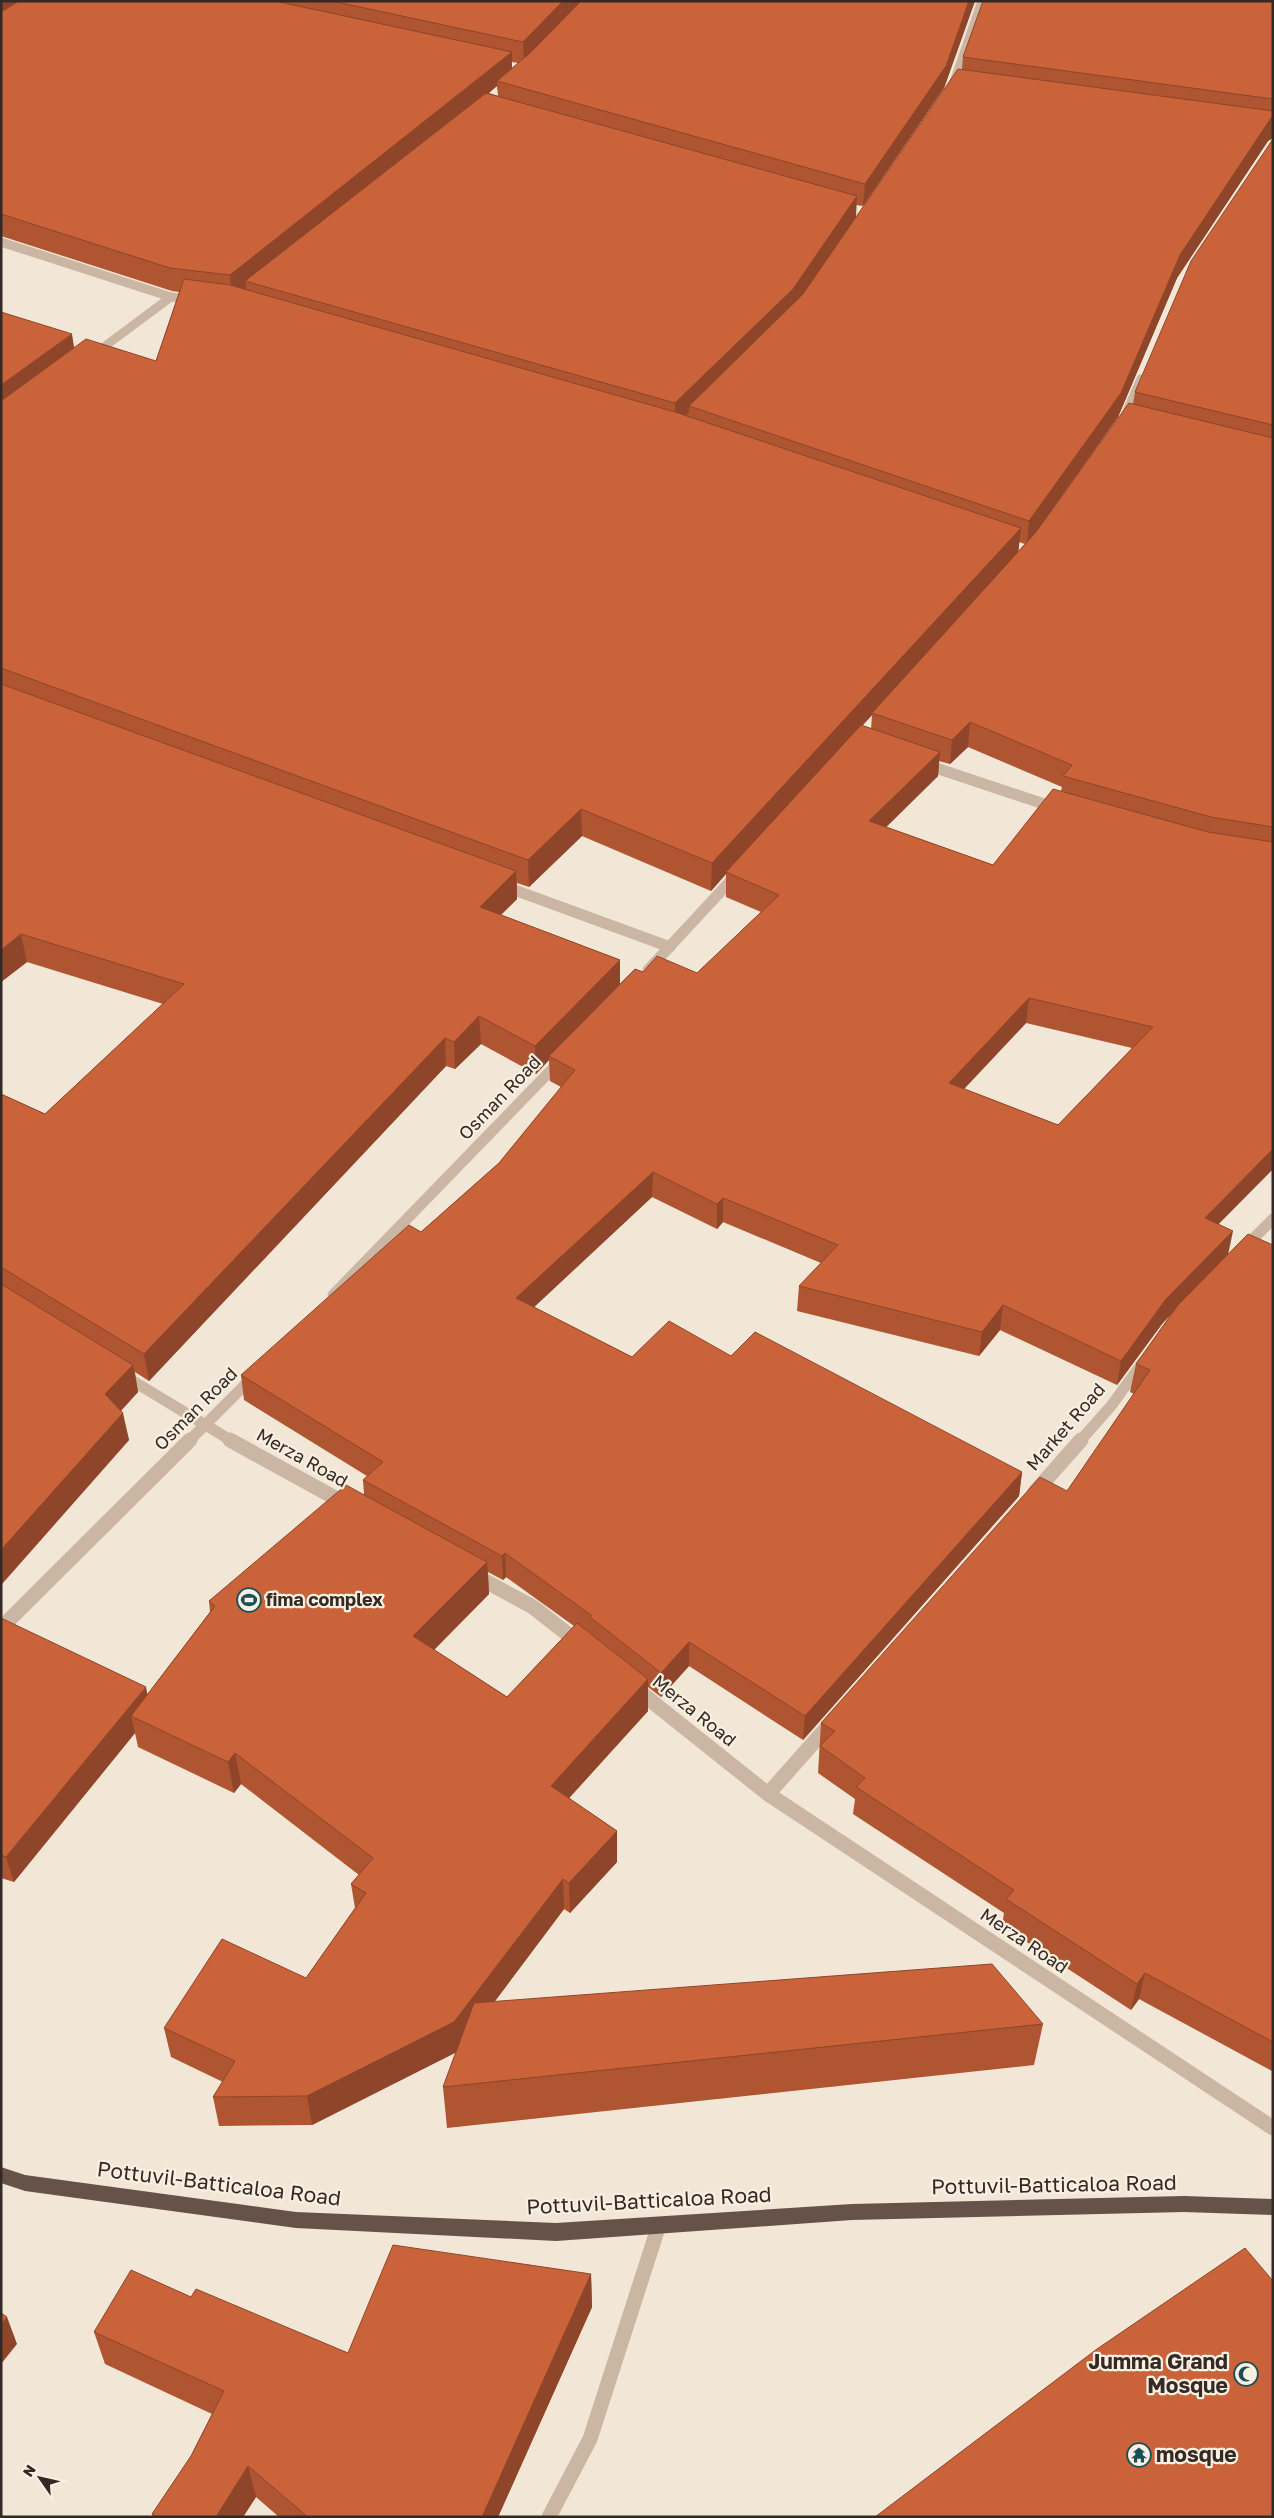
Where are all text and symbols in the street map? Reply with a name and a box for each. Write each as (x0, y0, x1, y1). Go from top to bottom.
street label: Osman Road (454, 1051, 545, 1144)
street label: Osman Road (149, 1362, 241, 1454)
street label: Market Road (1021, 1378, 1109, 1475)
street label: Merza Road (253, 1423, 352, 1491)
sports icon: fima complex (236, 1587, 262, 1613)
place label: fima complex (266, 1588, 383, 1610)
street label: Merza Road (648, 1670, 741, 1751)
street label: Merza Road (977, 1903, 1073, 1978)
street label: Pottuvil-Batticaloa Road (96, 2155, 343, 2211)
street label: Pottuvil-Batticaloa Road (931, 2169, 1177, 2199)
street label: Pottuvil-Batticaloa Road (526, 2181, 772, 2219)
place label: Jumma Grand Mosque (1088, 2348, 1228, 2398)
mosque icon: Jumma Grand Mosque (1233, 2361, 1259, 2387)
place label: mosque (1156, 2441, 1237, 2467)
temple icon: mosque (1126, 2442, 1152, 2468)
north arrow (15, 2453, 65, 2503)
text: N (19, 2461, 39, 2480)

